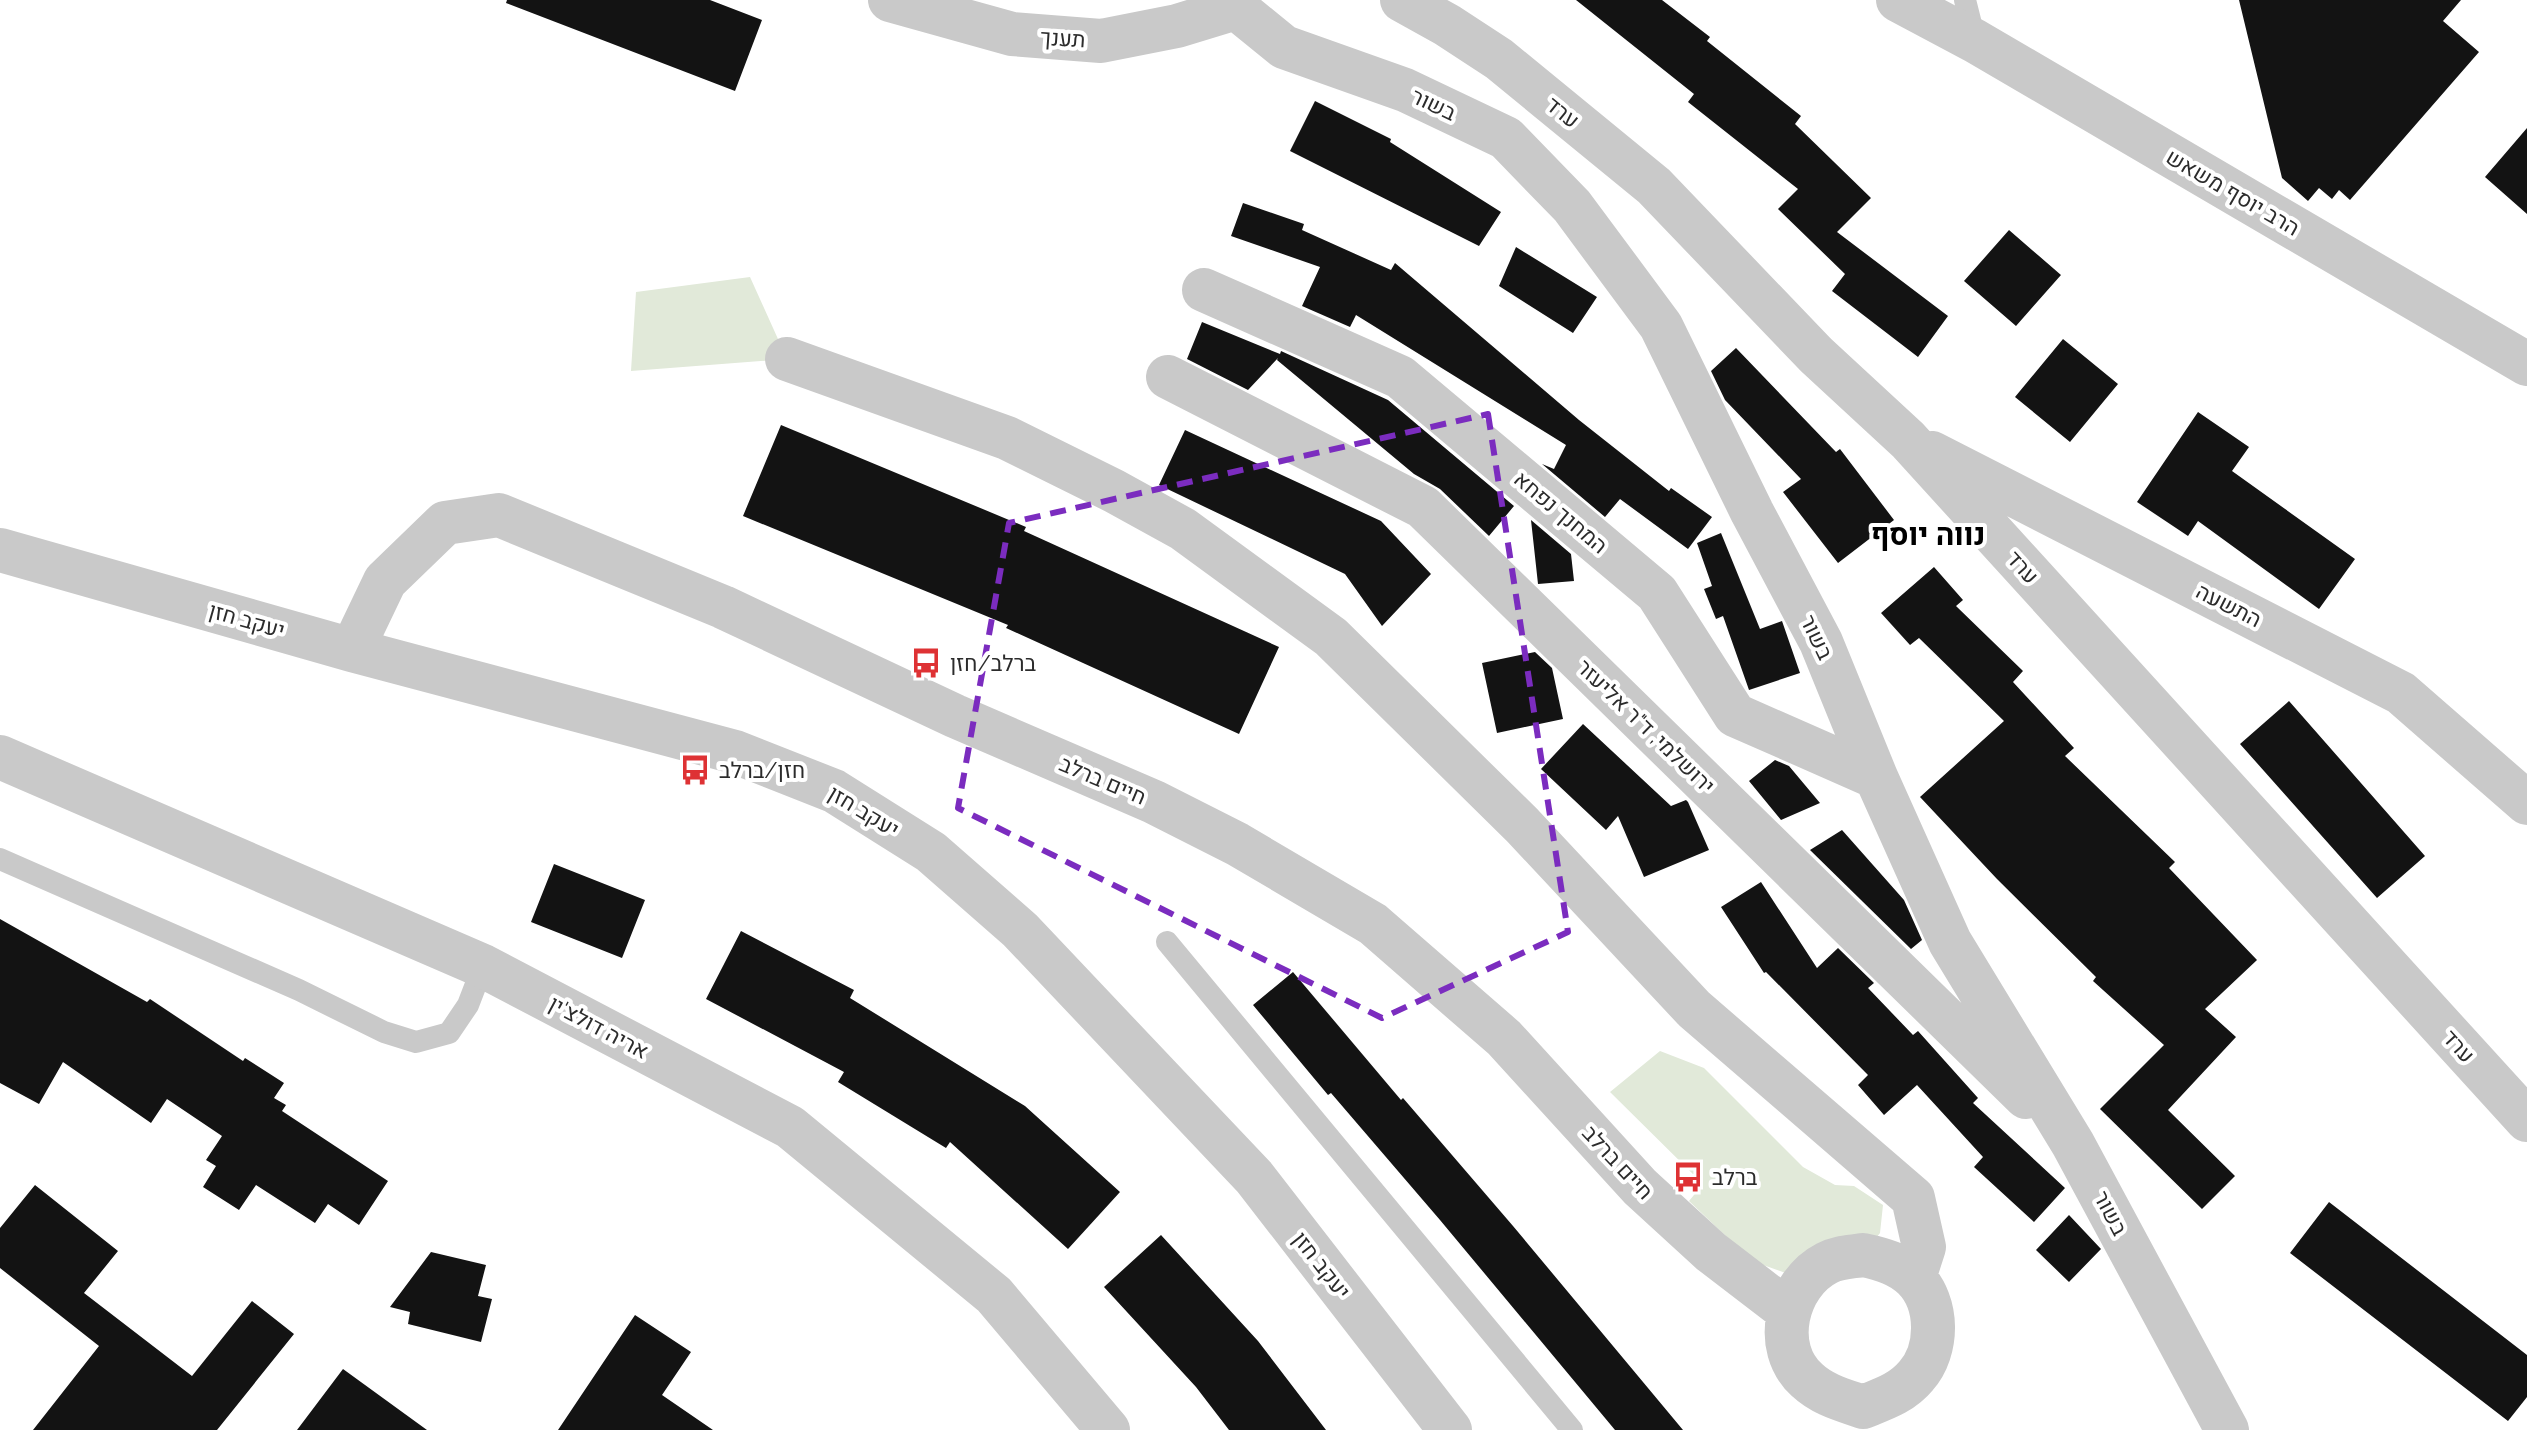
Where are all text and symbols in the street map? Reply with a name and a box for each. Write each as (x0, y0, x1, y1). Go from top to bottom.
street label: תענך (1039, 23, 1087, 53)
street label: בשור (1408, 82, 1461, 126)
street label: ערד (1541, 91, 1585, 133)
street label: הרב יוסף משאש (2162, 143, 2304, 241)
street label: המחנך נפחא (1509, 465, 1613, 559)
district label: נווה יוסף (1871, 517, 1985, 552)
street label: ערד (2002, 545, 2044, 589)
street label: התשעה (2192, 578, 2266, 632)
street label: יעקב חזן (206, 597, 288, 643)
street label: בשור (1795, 610, 1839, 664)
bus stop icon: ברלב/חזן (909, 646, 943, 680)
place label: ברלב/חזן (950, 650, 1036, 676)
street label: ירושלמי, ד"ר אליעזר (1572, 654, 1720, 798)
street label: חיים ברלב (1056, 750, 1150, 810)
bus stop icon: חזן/ברלב (678, 753, 712, 787)
place label: חזן/ברלב (719, 757, 805, 783)
street label: יעקב חזן (824, 780, 904, 842)
street label: אריה דולצ'ין (545, 990, 653, 1064)
street label: ערד (2438, 1024, 2480, 1068)
street label: חיים ברלב (1577, 1120, 1659, 1204)
bus stop icon: ברלב (1671, 1160, 1705, 1194)
place label: ברלב (1712, 1164, 1758, 1190)
street label: בשור (2089, 1186, 2134, 1240)
street label: יעקב חזן (1288, 1226, 1356, 1304)

